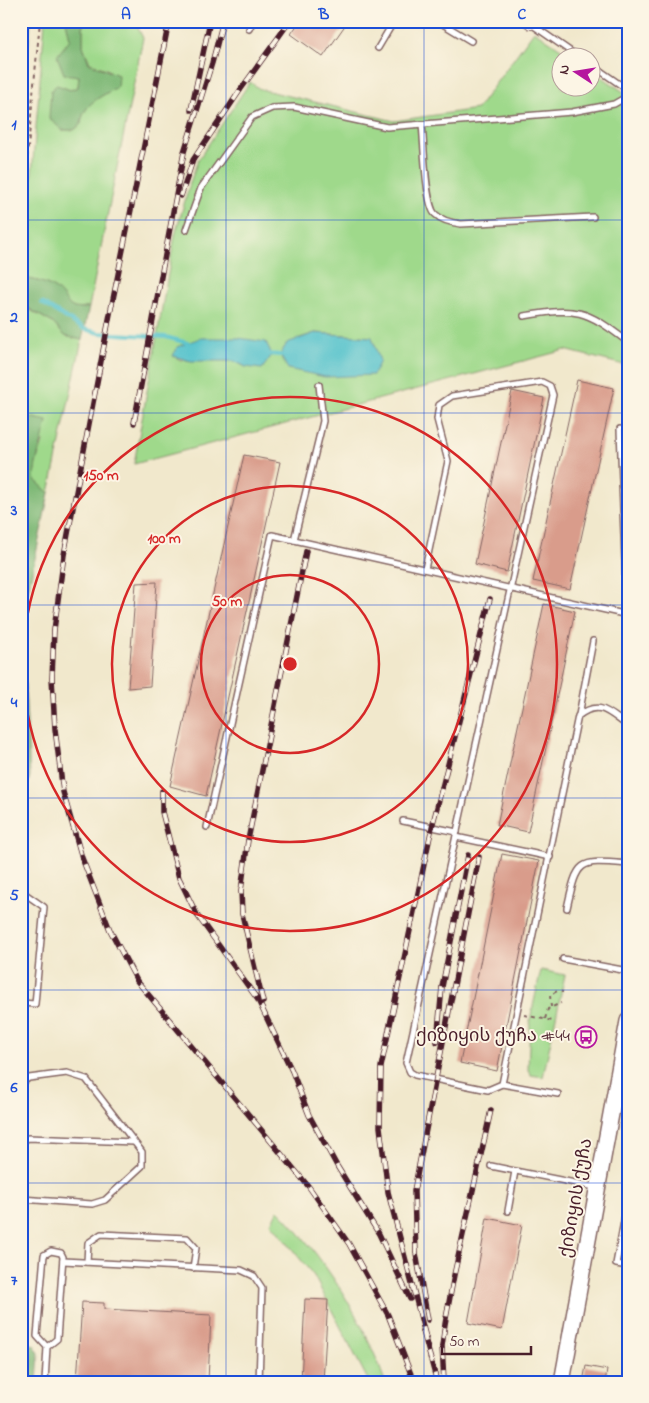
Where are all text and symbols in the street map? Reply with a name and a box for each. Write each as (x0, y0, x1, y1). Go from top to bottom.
text: A (121, 3, 131, 27)
text: B (318, 3, 330, 27)
text: C (518, 3, 527, 27)
north arrow (552, 48, 602, 98)
text: N (553, 63, 576, 76)
text: 1 (11, 113, 17, 137)
text: 2 (9, 306, 18, 330)
text: 150 m (83, 465, 119, 487)
text: 3 (10, 499, 18, 523)
text: 100 m (147, 528, 181, 550)
text: 50 m (212, 591, 243, 613)
centre of rings (281, 655, 299, 673)
text: 4 (10, 691, 18, 715)
text: 5 (9, 884, 19, 908)
place label: ქიზიყის ქუჩა #44 (416, 1024, 571, 1050)
bus stop icon: ქიზიყის ქუჩა #44 (574, 1025, 598, 1049)
text: 6 (9, 1076, 18, 1100)
street label: ქიზიყის ქუჩა (554, 1136, 600, 1260)
text: 7 (11, 1269, 18, 1293)
scale bar (442, 1323, 530, 1355)
text: 50 m (449, 1331, 480, 1353)

